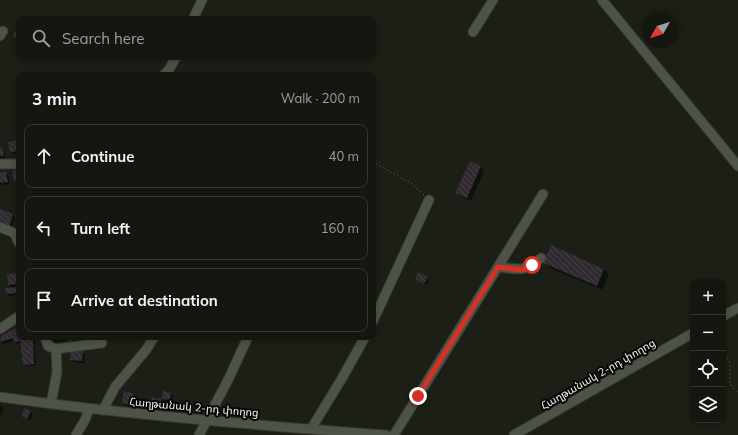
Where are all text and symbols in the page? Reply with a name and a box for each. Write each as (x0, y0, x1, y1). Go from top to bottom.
north arrow (642, 12, 678, 48)
search box (16, 16, 376, 60)
icon: search (30, 27, 52, 49)
text: Search here (62, 29, 144, 48)
text: 3 min (32, 88, 77, 109)
text: Walk · 200 m (281, 90, 360, 106)
icon: ahead (33, 145, 55, 167)
text: Continue (71, 147, 134, 166)
text: 40 m (329, 148, 359, 164)
icon: left (33, 217, 55, 239)
text: Turn left (71, 219, 130, 238)
text: 160 m (321, 220, 359, 236)
route start (523, 256, 541, 274)
map controls (690, 279, 726, 423)
button: + (690, 279, 726, 315)
icon: arrive (33, 289, 55, 311)
text: Arrive at destination (71, 291, 218, 310)
button: − (690, 315, 726, 351)
street label: Հաղթանակ 2-րդ փողոց (538, 335, 658, 413)
button: locate (690, 351, 726, 387)
route end (409, 387, 427, 405)
button: layers (690, 387, 726, 423)
street label: Հաղթանակ 2-րդ փողոց (129, 394, 259, 420)

